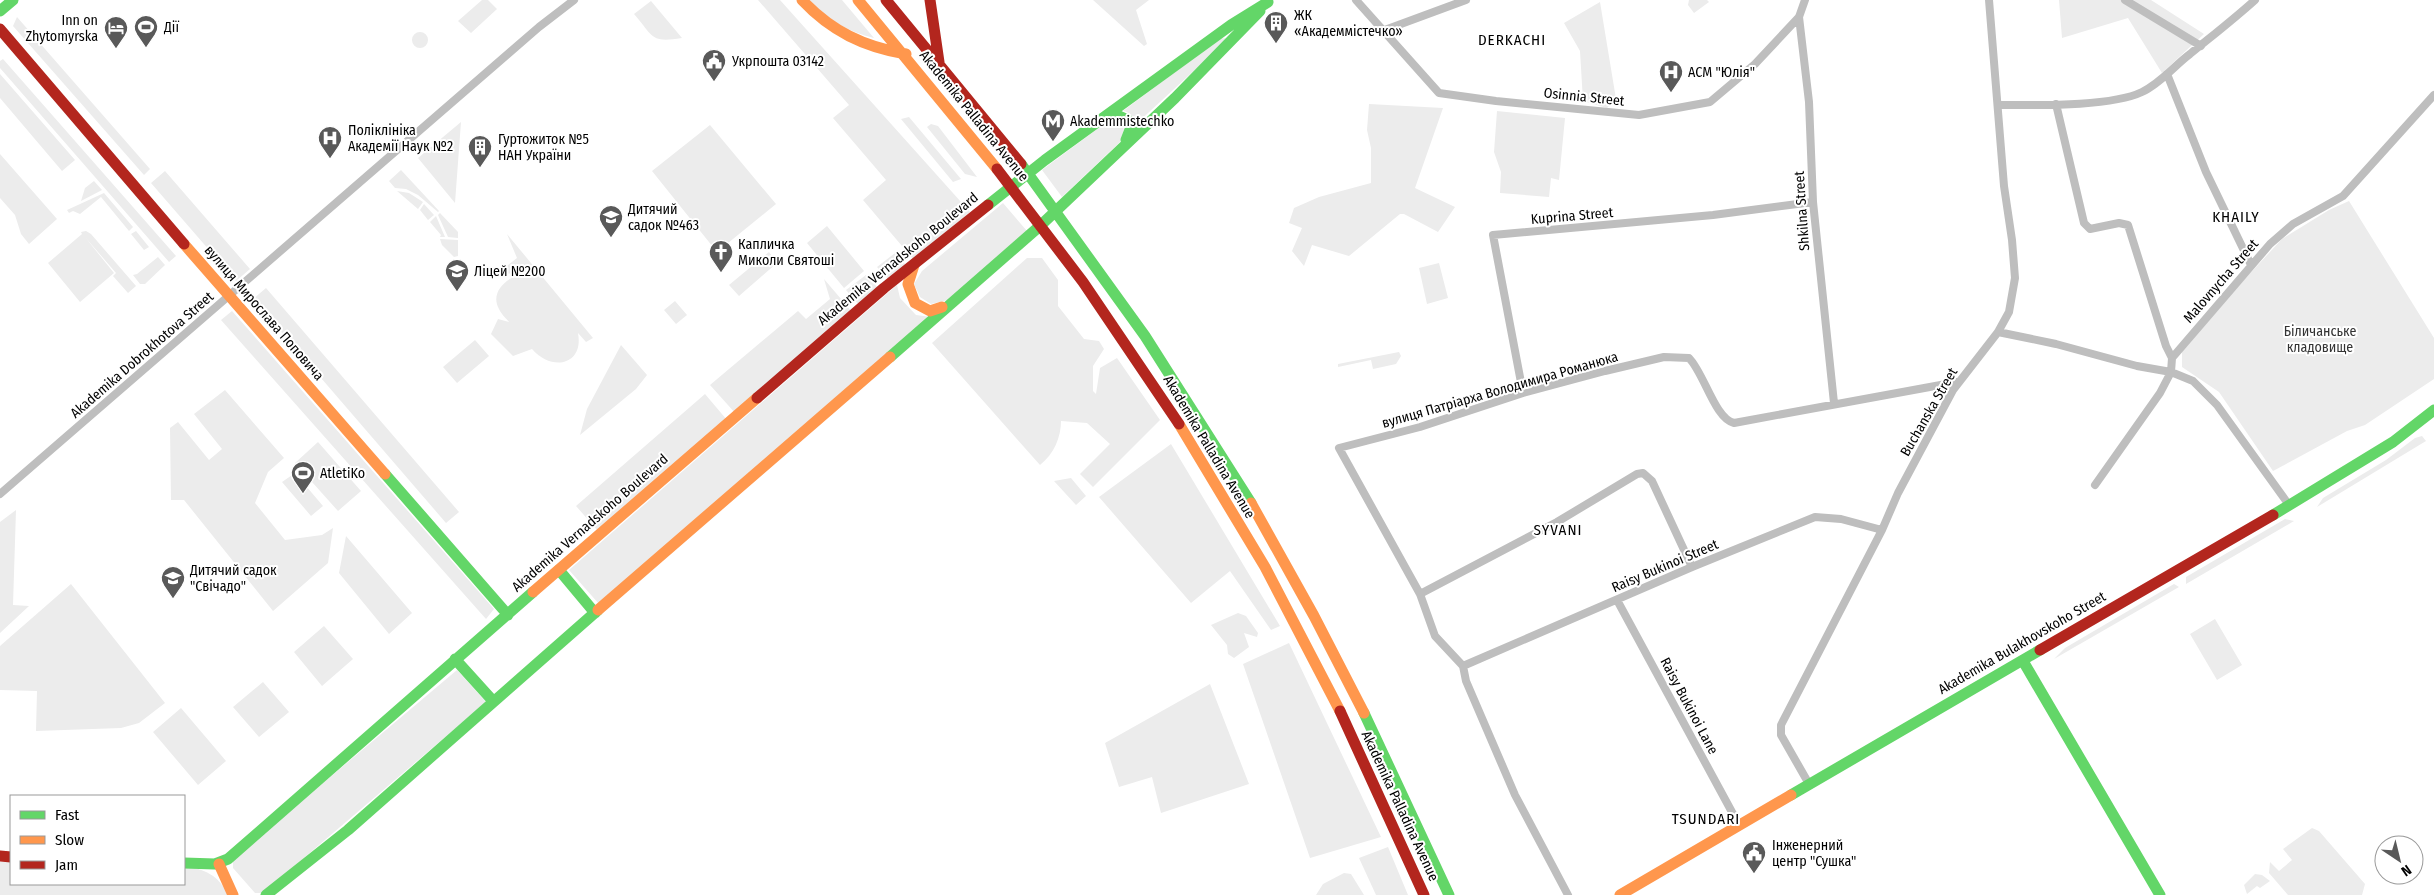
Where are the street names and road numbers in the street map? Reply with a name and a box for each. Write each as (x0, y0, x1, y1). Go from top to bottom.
street label: Akademika Palladina Avenue (916, 47, 1032, 185)
street label: Osinnia Street (1543, 84, 1626, 110)
street label: Shkilna Street (1791, 170, 1813, 252)
street label: Akademika Vernadskoho Boulevard (814, 189, 982, 329)
street label: Kuprina Street (1530, 204, 1614, 228)
street label: Malovnycha Street (2180, 235, 2262, 326)
street label: вулиця Мирослава Поповича (201, 242, 327, 384)
street label: Akademika Dobrokhotova Street (67, 288, 217, 422)
street label: вулиця Патріарха Володимира Романюка (1380, 348, 1620, 432)
street label: Buchanska Street (1897, 364, 1961, 459)
street label: Akademika Palladina Avenue (1160, 372, 1259, 522)
street label: Akademika Vernadskoho Boulevard (508, 450, 672, 596)
street label: Raisy Bukinoi Street (1609, 536, 1721, 596)
street label: Akademika Bulakhovskoho Street (1935, 588, 2109, 698)
street label: Raisy Bukinoi Lane (1656, 655, 1722, 757)
street label: Akademika Palladina Avenue (1358, 728, 1442, 884)

